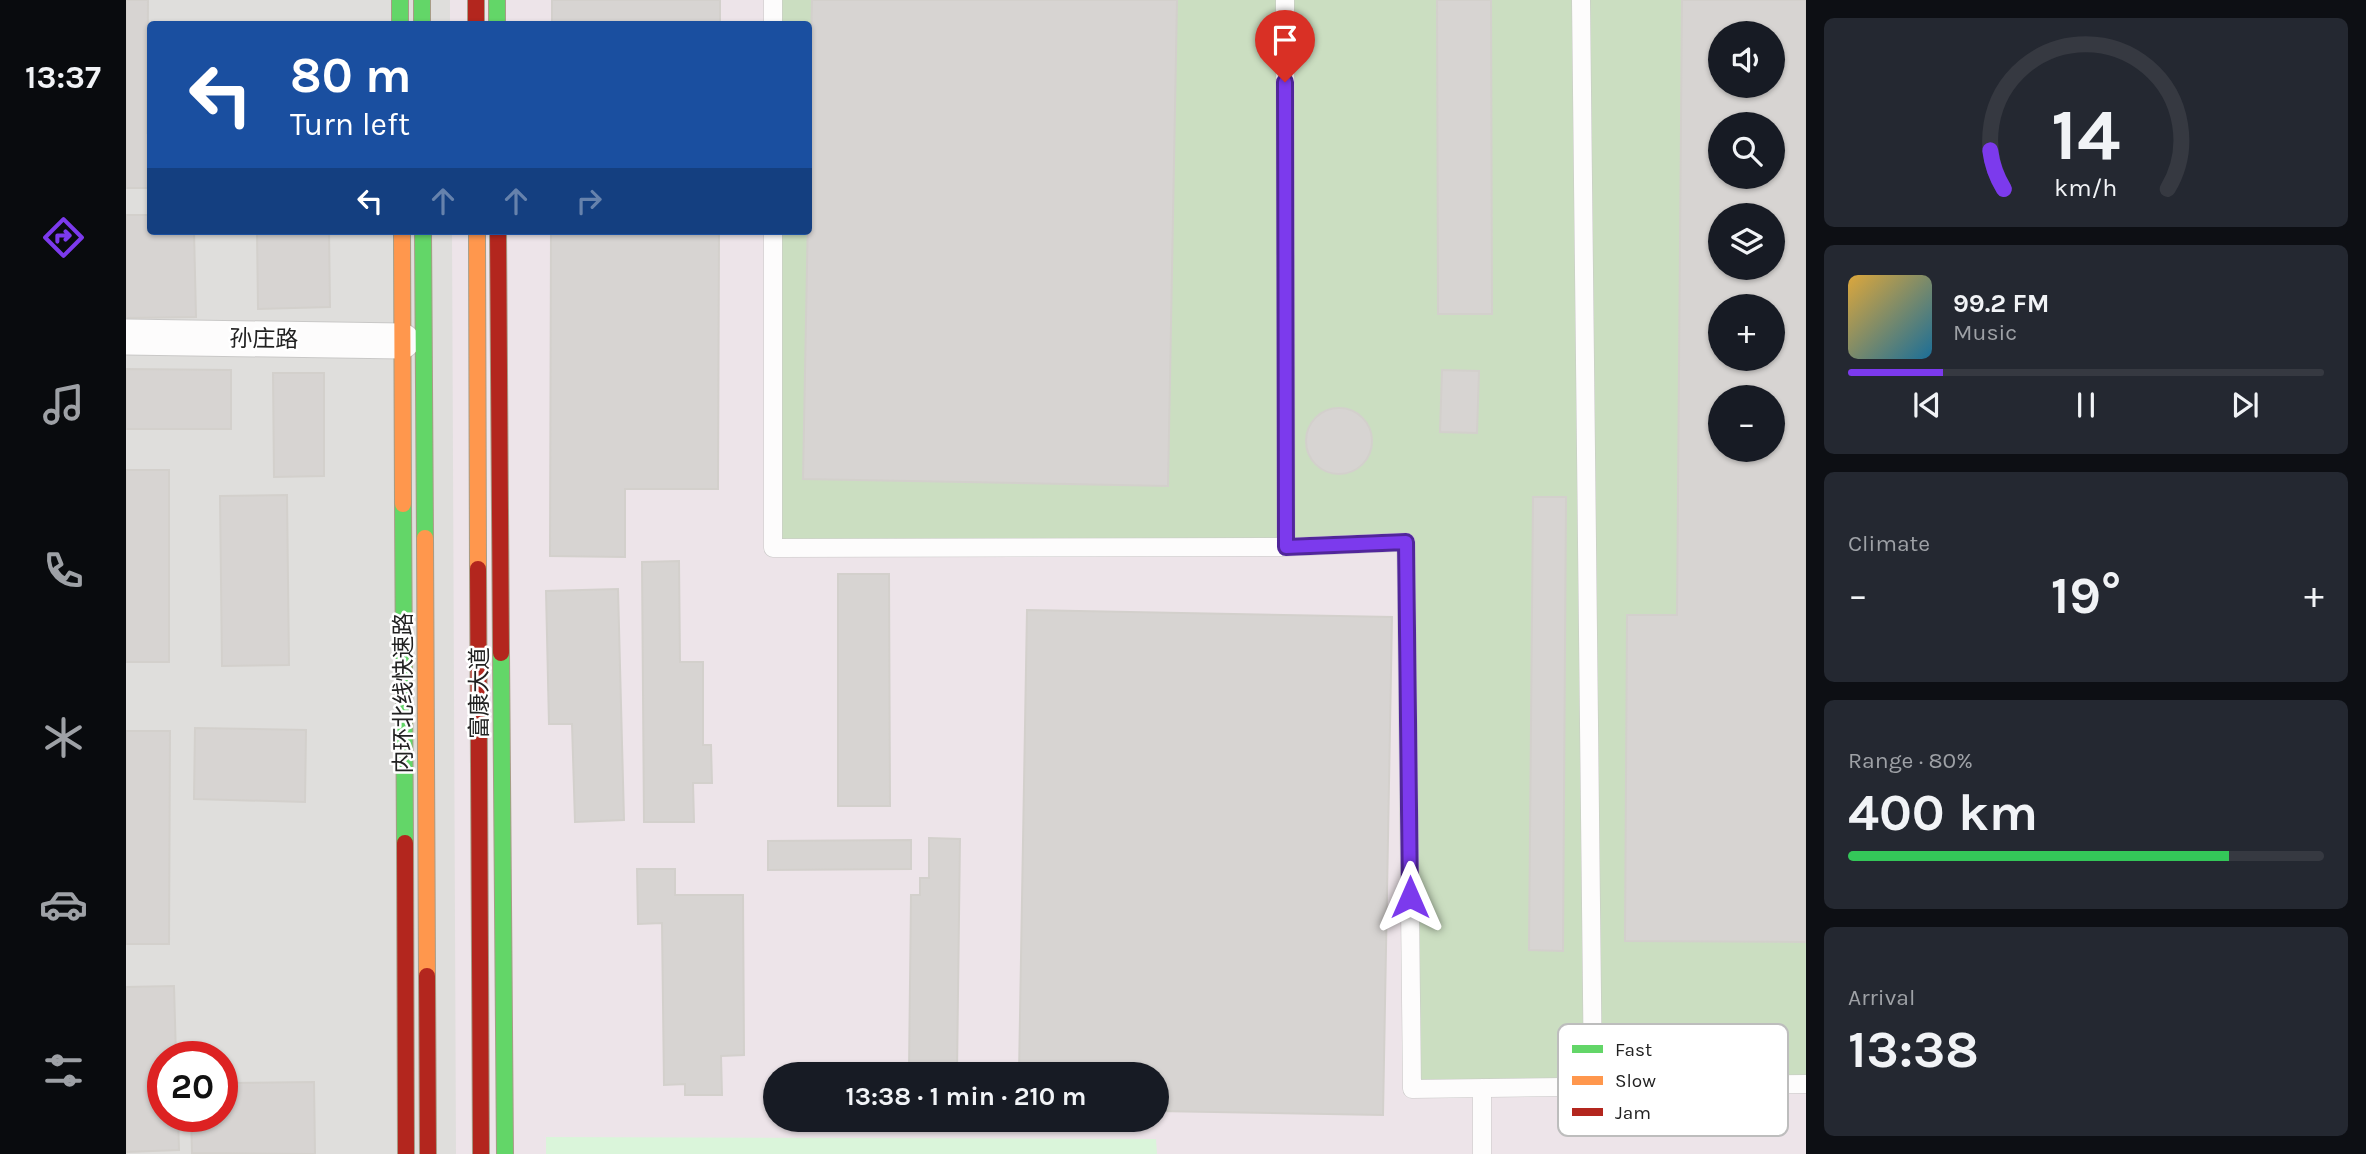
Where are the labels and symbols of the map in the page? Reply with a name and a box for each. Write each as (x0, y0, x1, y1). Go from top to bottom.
pin (1255, 10, 1315, 82)
street label: 孙庄路 (229, 325, 299, 353)
street label: 内环北线快速路 (390, 613, 417, 774)
street label: 富康大道 (466, 647, 493, 739)
position arrow (1373, 860, 1447, 934)
legend (1558, 1024, 1788, 1136)
text: Fast (1615, 1039, 1652, 1061)
speed limit sign: 20 (147, 1041, 238, 1132)
text: Slow (1615, 1070, 1656, 1092)
text: Jam (1615, 1102, 1651, 1124)

